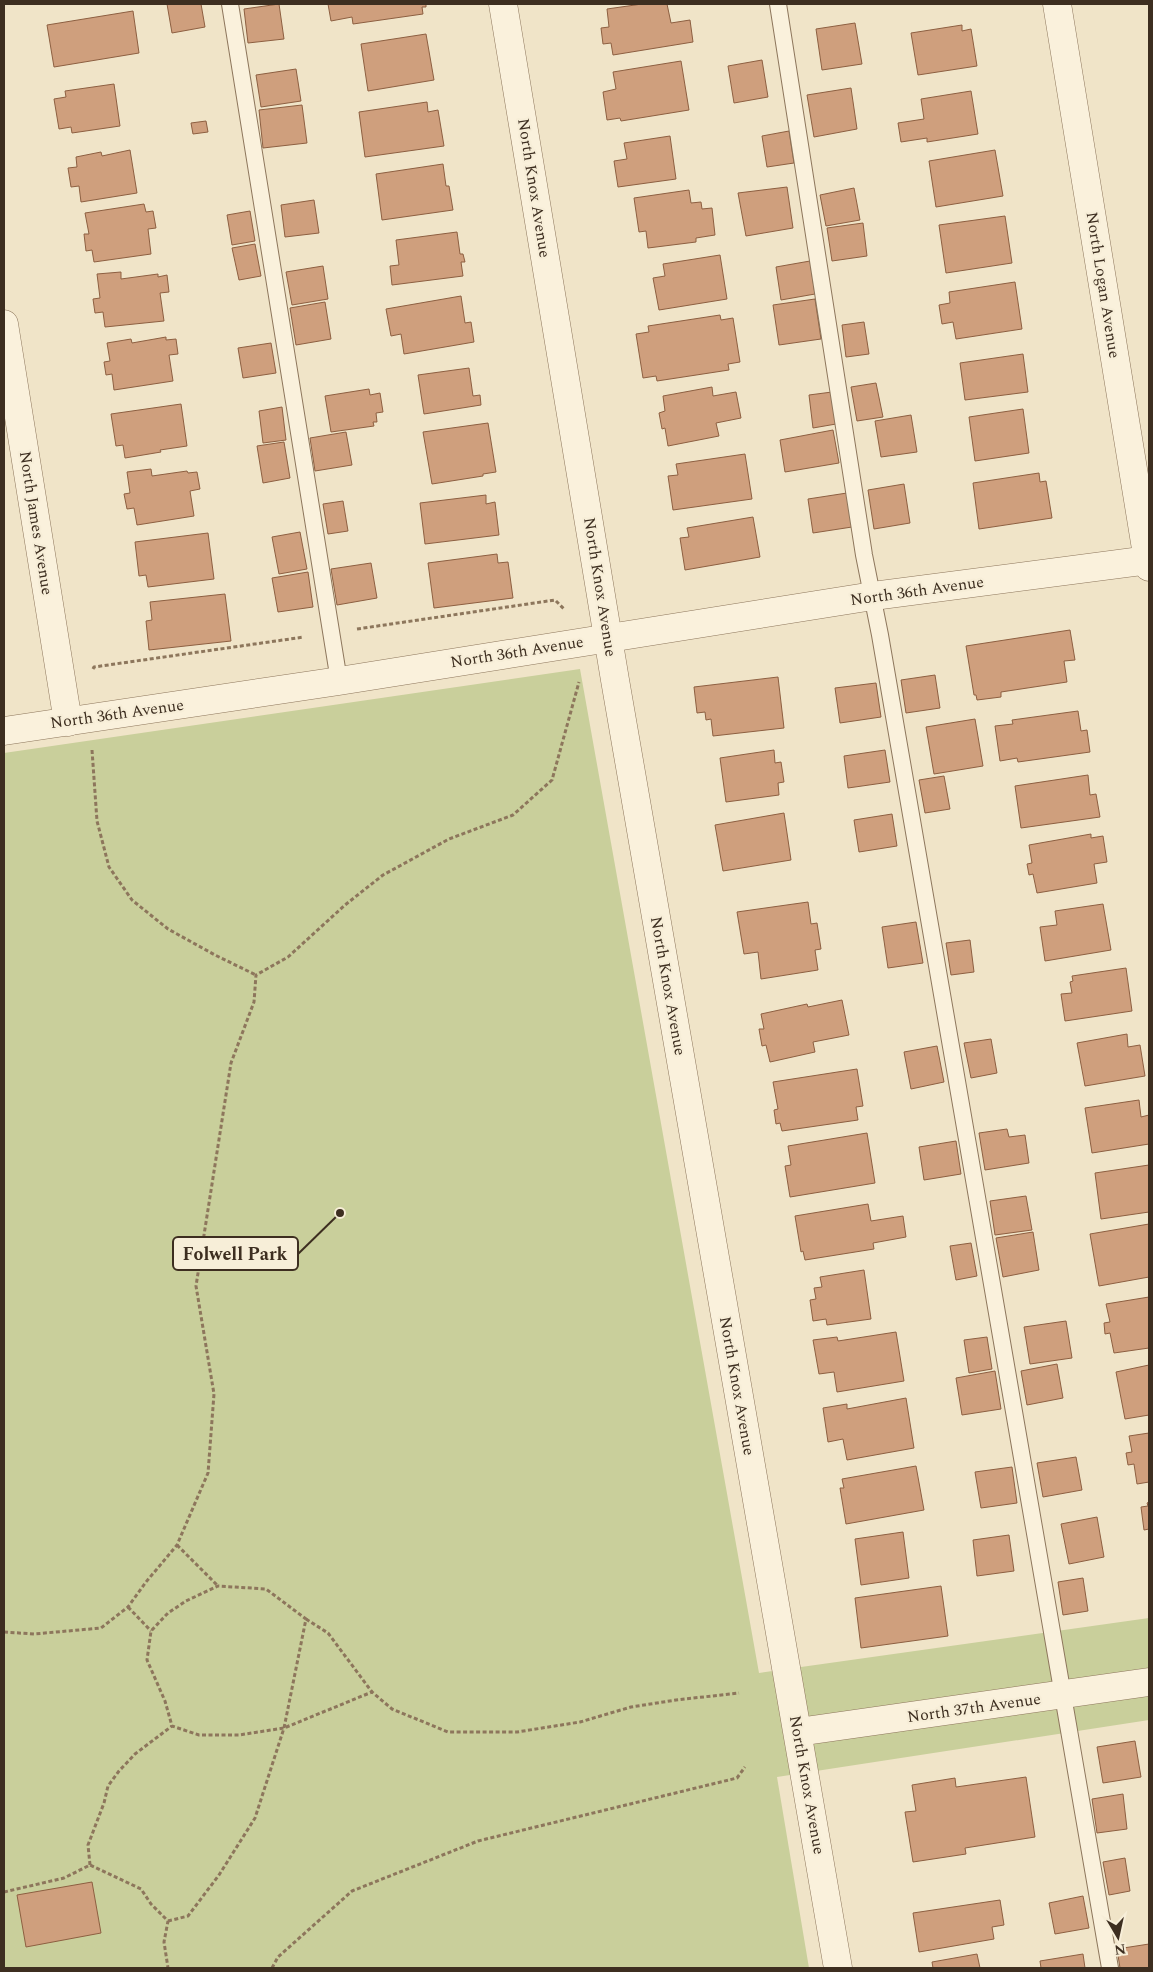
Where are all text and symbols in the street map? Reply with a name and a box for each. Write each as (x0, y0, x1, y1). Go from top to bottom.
street label: North Knox Avenue (511, 117, 557, 259)
street label: North Logan Avenue (1080, 210, 1126, 360)
street label: North James Avenue (13, 449, 59, 597)
street label: North Knox Avenue (577, 516, 623, 658)
street label: North 36th Avenue (849, 570, 985, 612)
street label: North 36th Avenue (449, 630, 585, 674)
street label: North 36th Avenue (49, 693, 185, 735)
street label: North Knox Avenue (644, 915, 692, 1057)
callout: Folwell Park (173, 1237, 298, 1270)
text: Folwell Park (183, 1241, 288, 1268)
street label: North Knox Avenue (713, 1315, 761, 1457)
street label: North 37th Avenue (906, 1687, 1042, 1729)
street label: North Knox Avenue (783, 1714, 831, 1856)
north arrow (1093, 1912, 1143, 1962)
text: N (1113, 1938, 1127, 1961)

